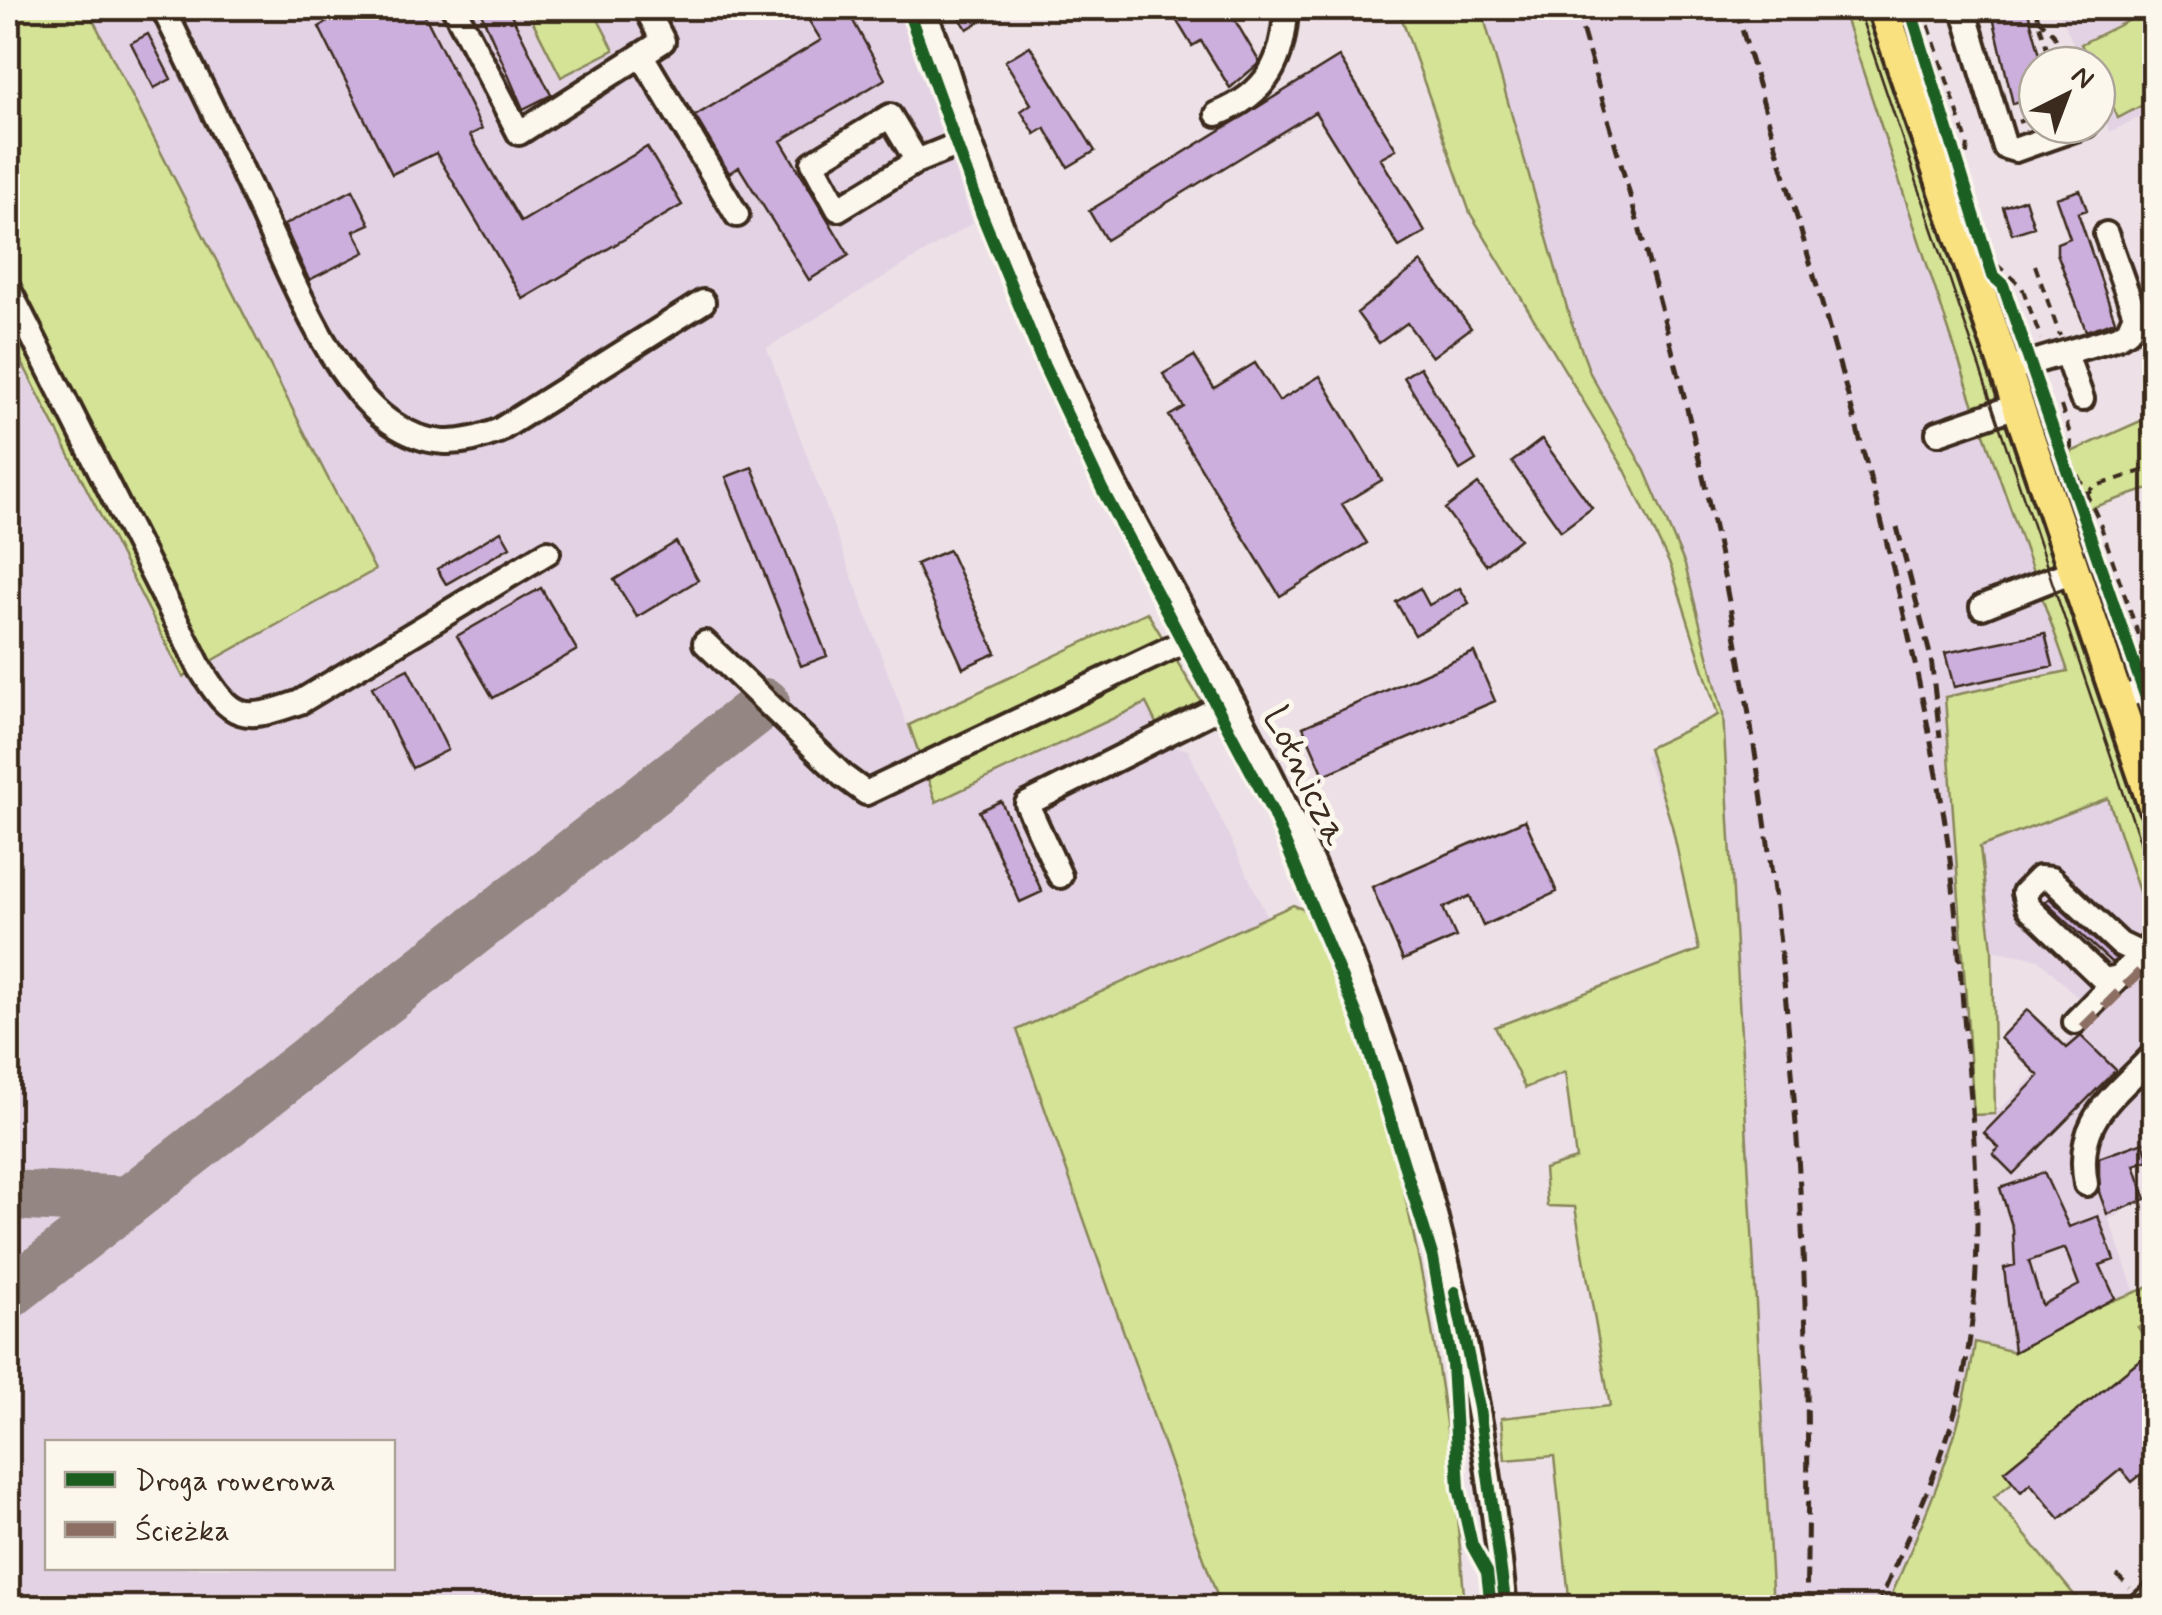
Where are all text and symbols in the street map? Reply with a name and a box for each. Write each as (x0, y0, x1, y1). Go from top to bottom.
north arrow (2017, 45, 2117, 145)
text: N (2063, 58, 2101, 98)
street label: Lotnicza (1250, 699, 1359, 854)
legend (45, 1440, 395, 1570)
text: Droga rowerowa (135, 1462, 336, 1501)
text: Ścieżka (135, 1512, 230, 1551)

